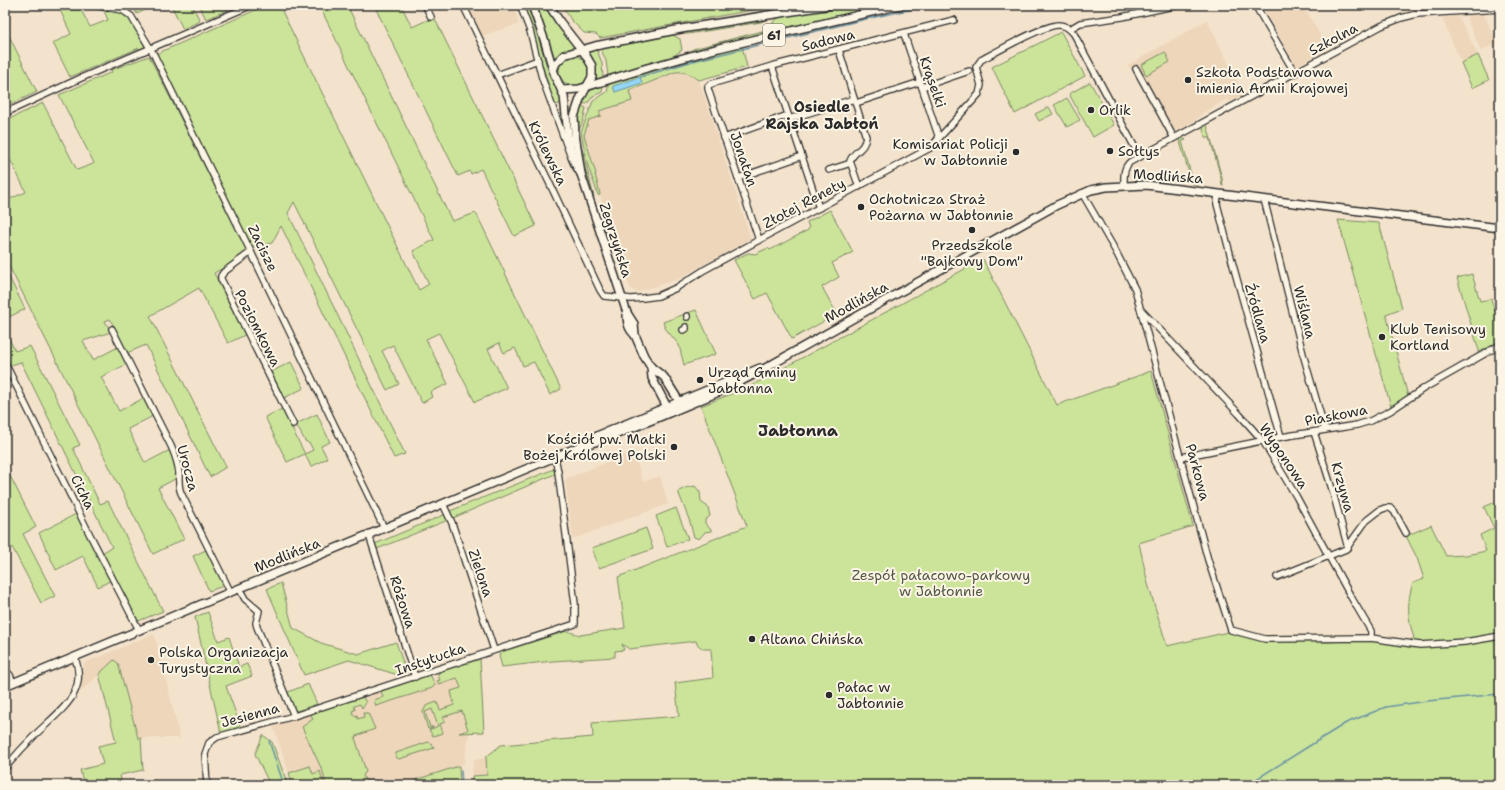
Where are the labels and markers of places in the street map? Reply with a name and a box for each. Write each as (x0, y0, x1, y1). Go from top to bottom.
place label: Szkoła Podstawowa imienia Armii Krajowej (1196, 63, 1348, 97)
marker: Szkoła Podstawowa imienia Armii Krajowej (1183, 75, 1193, 85)
place label: Orlik (1099, 101, 1131, 119)
marker: Orlik (1086, 105, 1096, 115)
place label: Komisariat Policji w Jabłonnie (892, 135, 1008, 169)
place label: Sołtys (1118, 142, 1160, 160)
marker: Sołtys (1105, 146, 1115, 156)
marker: Komisariat Policji w Jabłonnie (1011, 147, 1021, 157)
place label: Ochotnicza Straż Pożarna w Jabłonnie (869, 190, 1014, 224)
marker: Ochotnicza Straż Pożarna w Jabłonnie (856, 202, 866, 212)
marker: Przedszkole "Bajkowy Dom" (967, 225, 977, 235)
place label: Przedszkole "Bajkowy Dom" (921, 236, 1023, 270)
place label: Klub Tenisowy Kortland (1390, 320, 1486, 354)
marker: Klub Tenisowy Kortland (1377, 332, 1387, 342)
place label: Urząd Gminy Jabłonna (708, 363, 796, 397)
marker: Urząd Gminy Jabłonna (695, 375, 705, 385)
place label: Kościół pw. Matki Bożej Królowej Polski (523, 430, 666, 464)
marker: Kościół pw. Matki Bożej Królowej Polski (669, 442, 679, 452)
place label: Altana Chińska (760, 630, 863, 648)
marker: Altana Chińska (747, 634, 757, 644)
place label: Polska Organizacja Turystyczna (159, 643, 289, 677)
marker: Polska Organizacja Turystyczna (146, 655, 156, 665)
place label: Pałac w Jabłonnie (837, 678, 904, 712)
marker: Pałac w Jabłonnie (824, 690, 834, 700)

